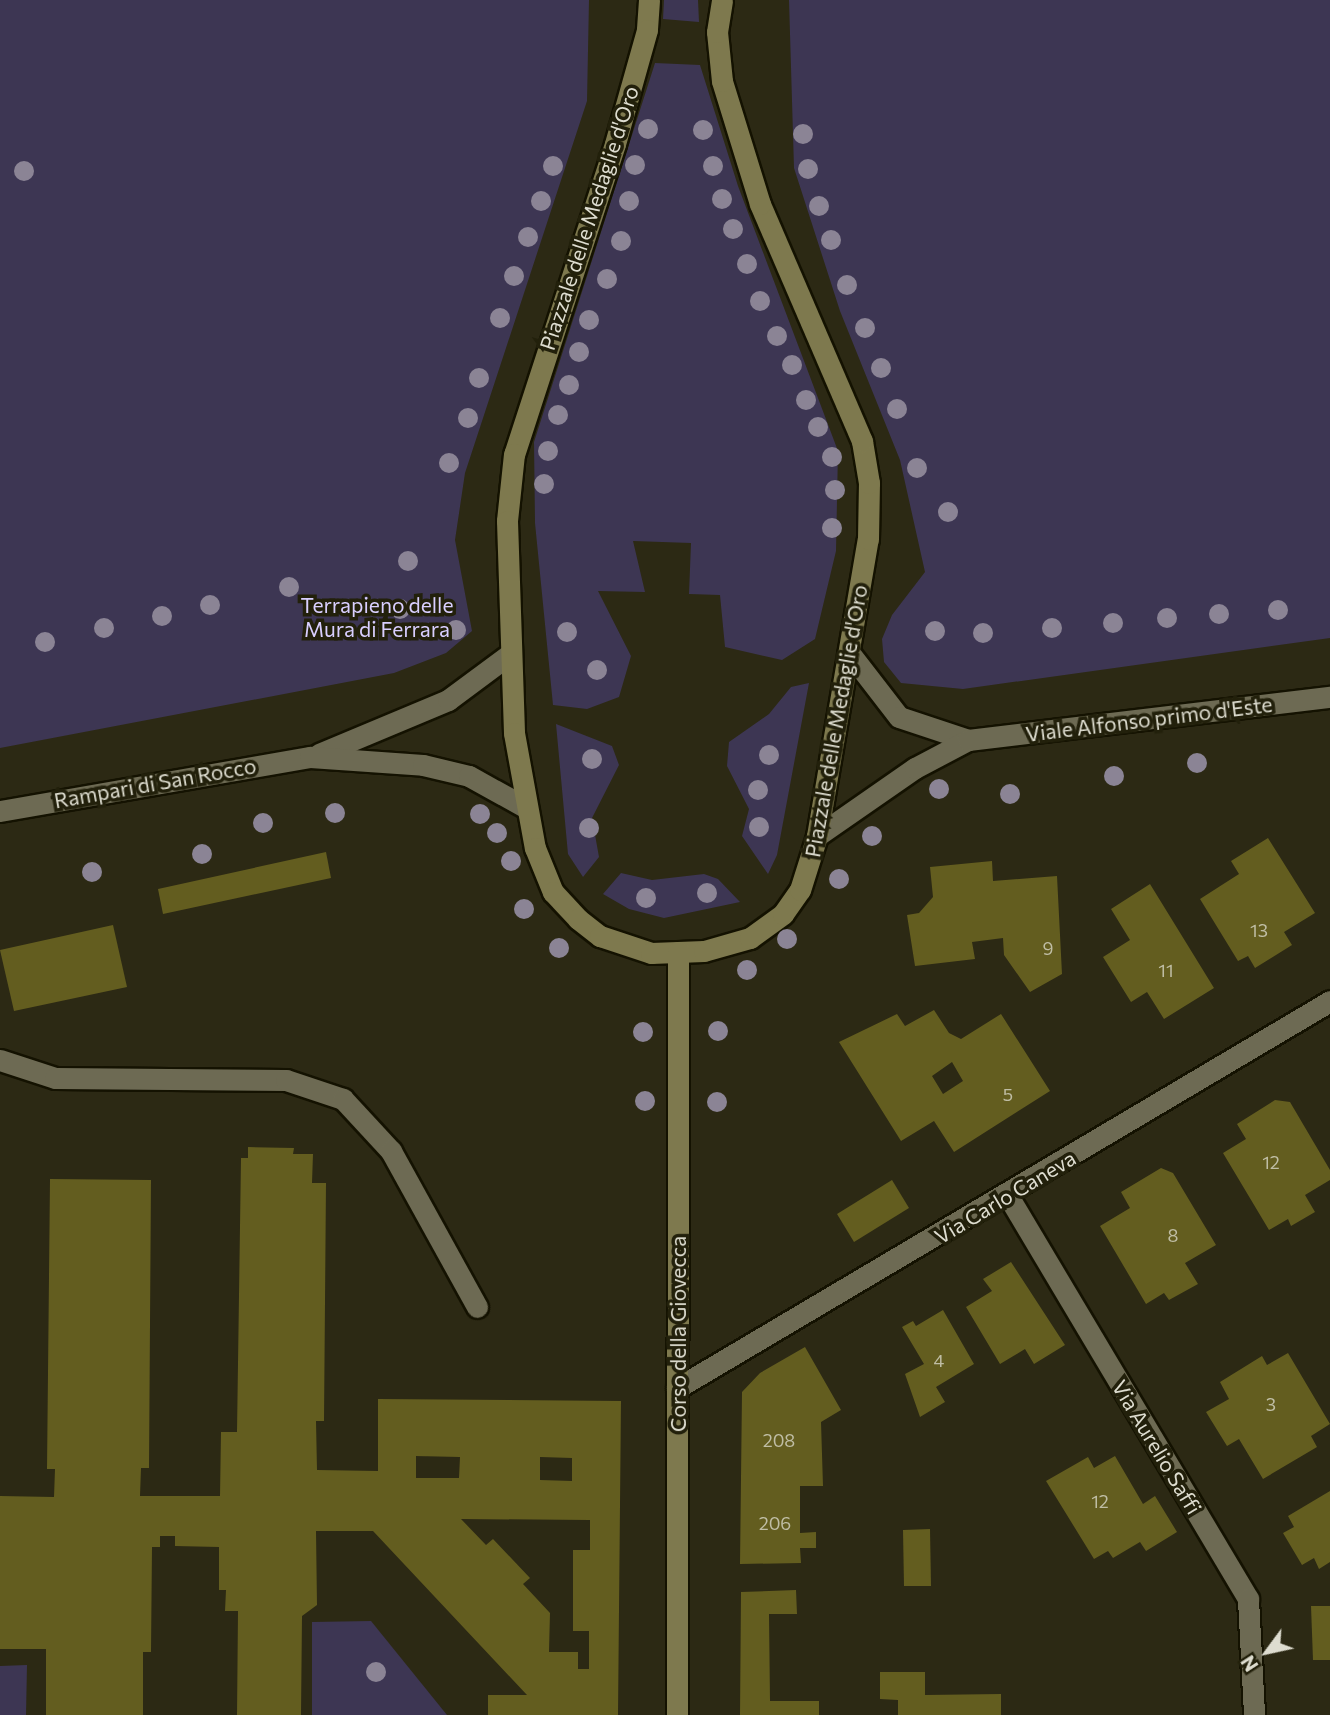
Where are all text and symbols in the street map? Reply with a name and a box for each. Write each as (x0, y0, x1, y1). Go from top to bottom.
street label: Piazzale delle Medaglie d'Oro (534, 83, 644, 353)
street label: Piazzale delle Medaglie d'Oro (800, 583, 872, 859)
park label: Terrapieno delle Mura di Ferrara (301, 592, 453, 642)
street label: Viale Alfonso primo d'Este (1024, 691, 1274, 747)
street label: Rampari di San Rocco (52, 753, 258, 813)
house number: 13 (1250, 919, 1268, 941)
house number: 9 (1043, 937, 1053, 959)
house number: 11 (1158, 959, 1174, 981)
house number: 5 (1003, 1083, 1013, 1105)
street label: Via Carlo Caneva (930, 1145, 1080, 1249)
house number: 12 (1262, 1151, 1280, 1173)
house number: 8 (1168, 1224, 1178, 1246)
street label: Corso della Giovecca (665, 1236, 691, 1432)
house number: 4 (934, 1349, 944, 1371)
street label: Via Aurelio Saffi (1107, 1375, 1207, 1519)
house number: 3 (1266, 1393, 1276, 1415)
house number: 208 (763, 1429, 795, 1451)
house number: 12 (1091, 1490, 1109, 1512)
house number: 206 (759, 1512, 791, 1534)
north arrow (1232, 1617, 1302, 1687)
text: N (1235, 1651, 1263, 1676)

